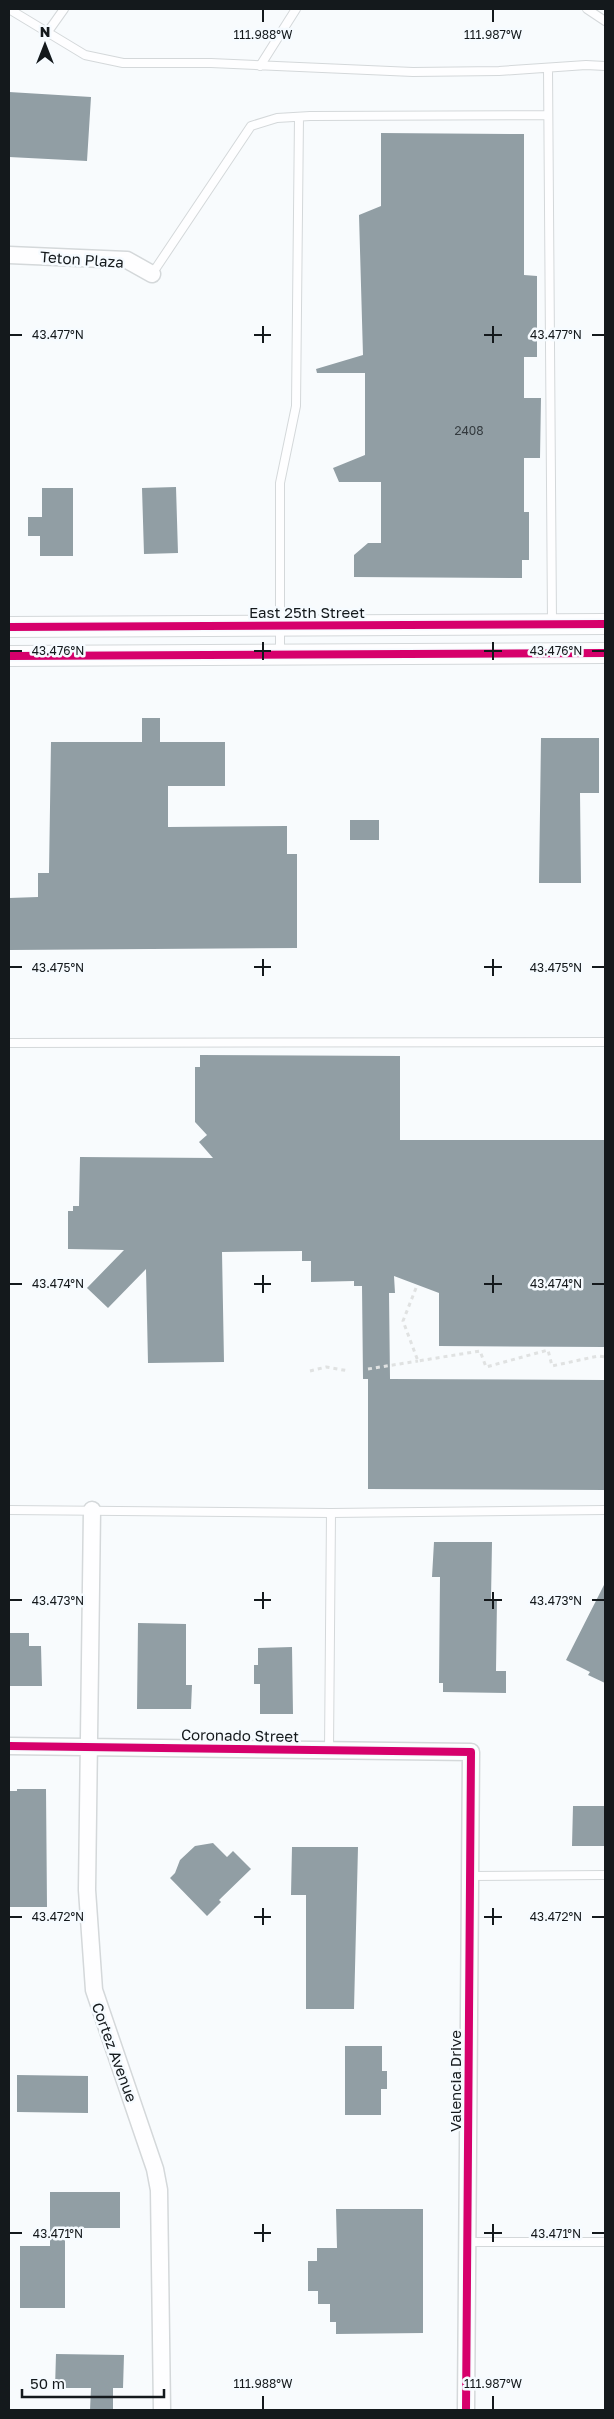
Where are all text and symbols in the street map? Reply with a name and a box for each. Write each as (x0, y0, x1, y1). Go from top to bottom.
north arrow (20, 20, 70, 70)
text: N (40, 23, 50, 40)
text: 111.988°W (233, 27, 293, 42)
text: 111.987°W (464, 27, 523, 42)
street label: Teton Plaza (40, 247, 124, 271)
text: 43.477°N (32, 327, 84, 342)
text: 43.477°N (530, 327, 582, 342)
house number: 2408 (454, 423, 484, 438)
street label: East 25th Street (249, 603, 365, 621)
text: 43.476°N (32, 643, 84, 658)
text: 43.476°N (530, 643, 582, 658)
text: 43.475°N (32, 960, 84, 975)
text: 43.475°N (530, 960, 582, 975)
text: 43.474°N (32, 1276, 84, 1291)
text: 43.474°N (530, 1276, 582, 1291)
text: 43.473°N (32, 1593, 84, 1608)
text: 43.473°N (530, 1593, 582, 1608)
street label: Coronado Street (181, 1725, 299, 1745)
text: 43.472°N (32, 1909, 84, 1924)
text: 43.472°N (530, 1909, 582, 1924)
street label: Cortez Avenue (89, 2000, 141, 2104)
street label: Valencia Drive (446, 2030, 464, 2132)
text: 43.471°N (33, 2226, 83, 2241)
text: 43.471°N (531, 2226, 581, 2241)
scale bar (22, 2366, 165, 2398)
text: 50 m (30, 2374, 65, 2392)
text: 111.988°W (233, 2376, 293, 2391)
text: 111.987°W (464, 2376, 523, 2391)

